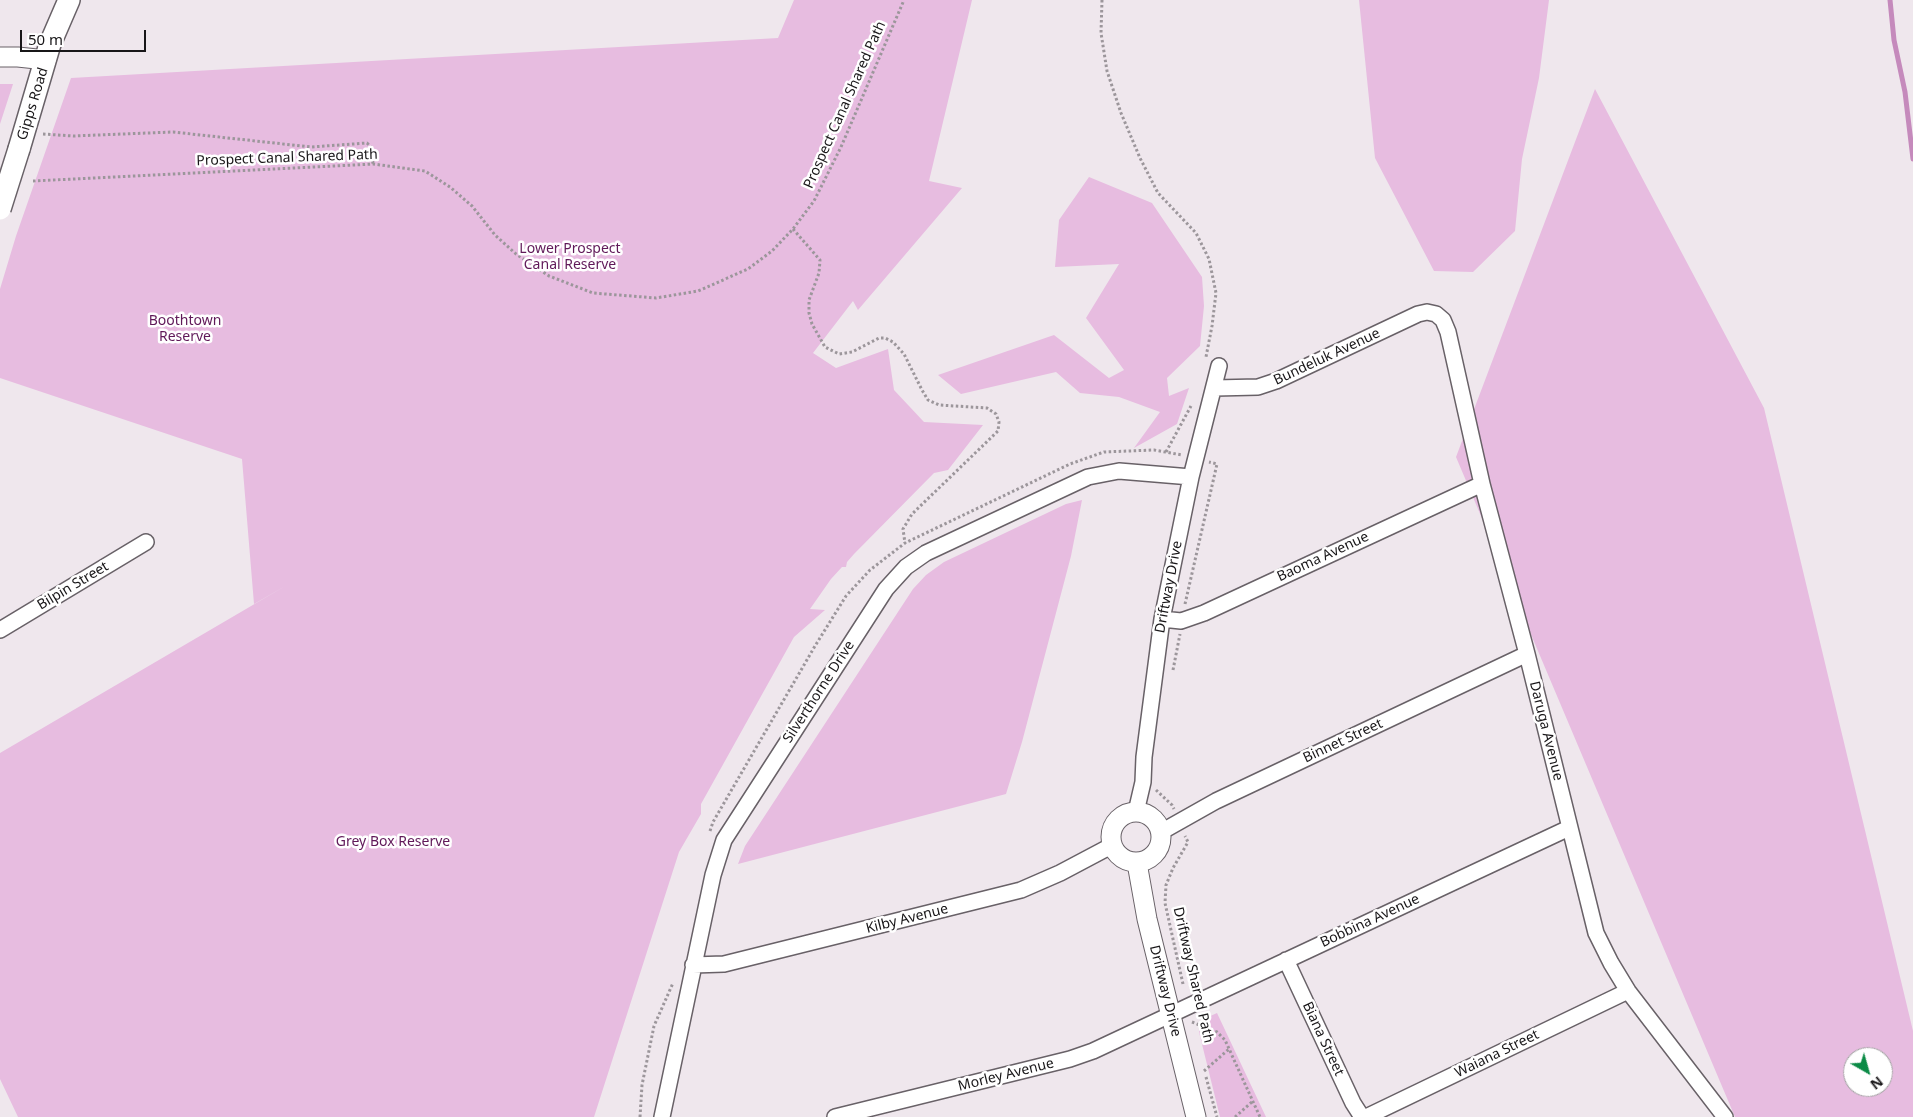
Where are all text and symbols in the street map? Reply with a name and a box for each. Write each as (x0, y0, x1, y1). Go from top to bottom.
street label: Prospect Canal Shared Path (800, 19, 890, 191)
scale bar (22, 20, 149, 52)
text: 50 m (28, 29, 63, 49)
street label: Gipps Road (14, 66, 52, 142)
street label: Prospect Canal Shared Path (196, 146, 378, 170)
park label: Lower Prospect Canal Reserve (519, 241, 621, 274)
park label: Boothtown Reserve (149, 313, 221, 346)
street label: Bundeluk Avenue (1271, 325, 1383, 389)
street label: Baoma Avenue (1275, 528, 1371, 586)
street label: Driftway Drive (1152, 539, 1186, 635)
street label: Bilpin Street (34, 558, 112, 614)
street label: Silverthorne Drive (780, 638, 858, 746)
street label: Daruga Avenue (1526, 680, 1566, 782)
street label: Binnet Street (1301, 715, 1385, 767)
park label: Grey Box Reserve (336, 834, 450, 850)
street label: Bobbina Avenue (1318, 891, 1422, 951)
street label: Kilby Avenue (864, 901, 950, 937)
street label: Driftway Shared Path (1169, 905, 1217, 1045)
street label: Driftway Drive (1146, 943, 1184, 1039)
street label: Biana Street (1299, 999, 1347, 1079)
street label: Waiana Street (1452, 1026, 1542, 1082)
north arrow (1843, 1047, 1893, 1097)
street label: Morley Avenue (956, 1055, 1056, 1095)
text: N (1867, 1072, 1887, 1094)

